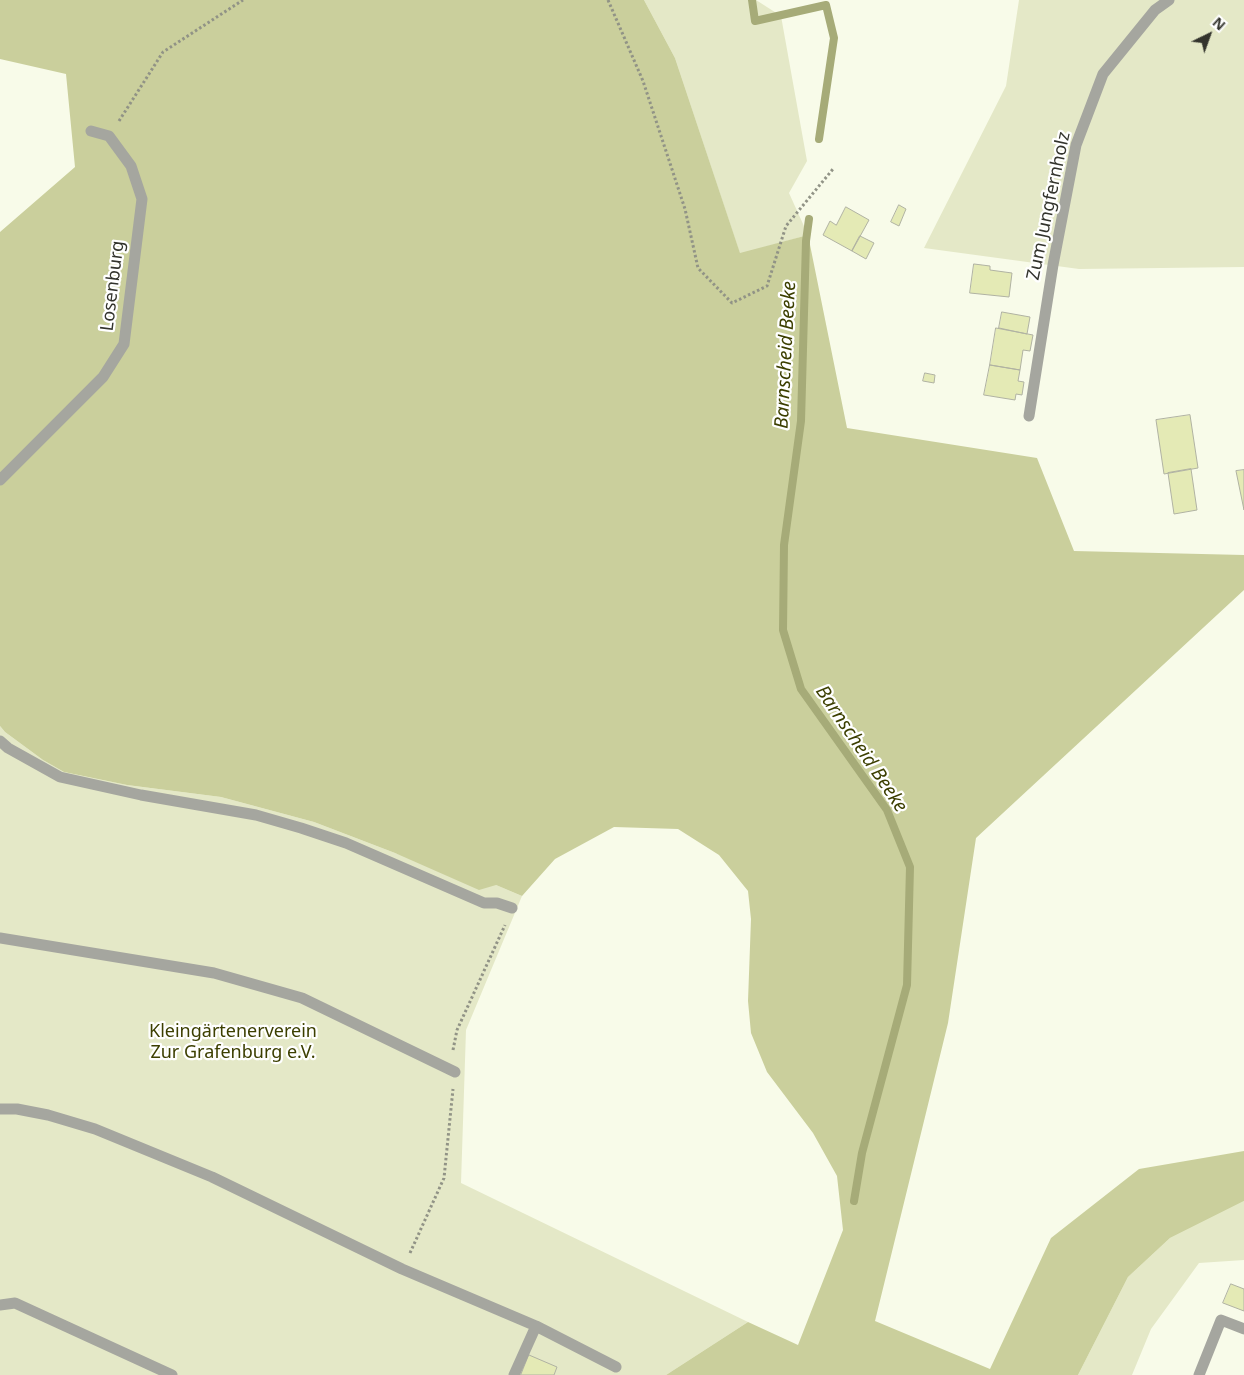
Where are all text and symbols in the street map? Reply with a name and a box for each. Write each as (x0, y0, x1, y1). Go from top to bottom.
north arrow (1184, 10, 1234, 60)
text: N (1209, 13, 1230, 34)
street label: Zum Jungfernholz (1023, 130, 1075, 282)
street label: Losenburg (97, 240, 129, 332)
water label: Barnscheid Beeke (771, 281, 801, 429)
water label: Barnscheid Beeke (810, 681, 912, 817)
park label: Kleingärtenerverein Zur Grafenburg e.V. (149, 1021, 317, 1064)

